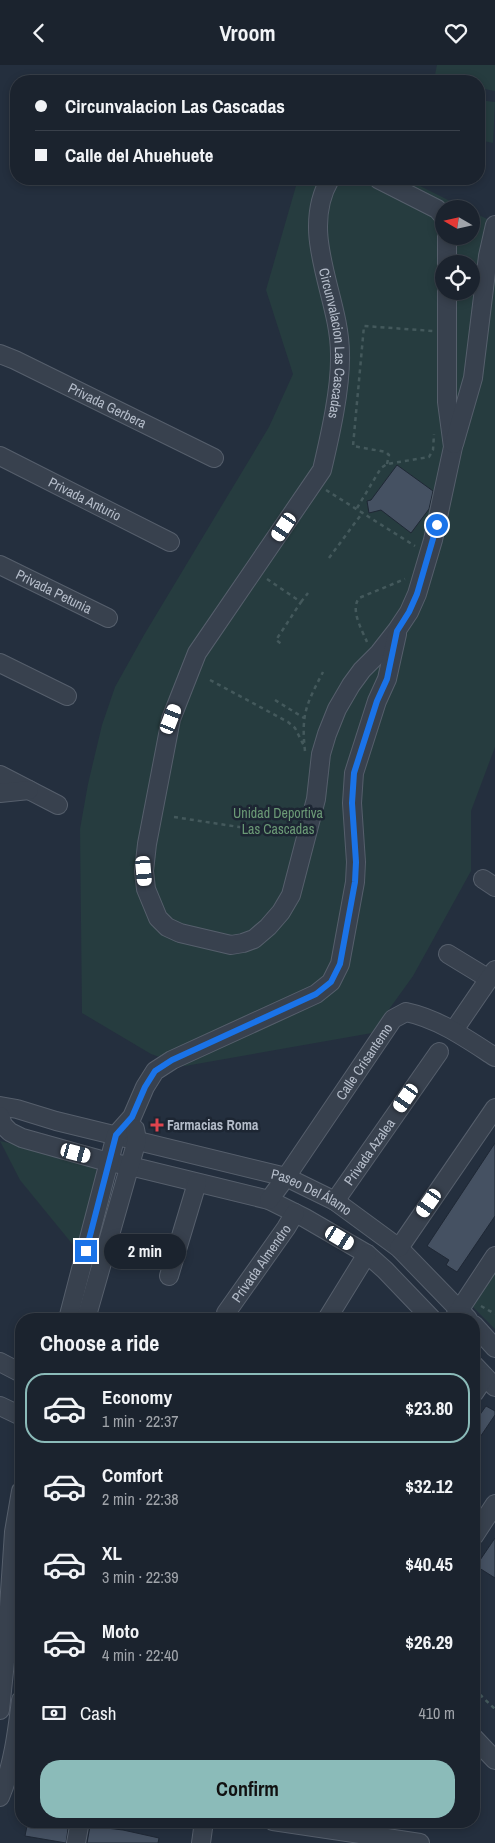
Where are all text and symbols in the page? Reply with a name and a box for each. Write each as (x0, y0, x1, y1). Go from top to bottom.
text: Vroom (219, 18, 276, 48)
icon: back (25, 19, 53, 47)
icon: heart (442, 19, 470, 47)
text: Circunvalacion Las Cascadas (65, 93, 285, 119)
text: Calle del Ahuehuete (65, 142, 213, 168)
north arrow (435, 200, 480, 245)
map controls (435, 200, 480, 300)
button: locate (435, 255, 480, 300)
street label: Circunvalacion Las Cascadas (315, 266, 349, 421)
street label: Privada Gerbera (65, 379, 150, 433)
street label: Privada Anturio (45, 473, 124, 525)
car (269, 510, 298, 544)
route start (426, 514, 448, 536)
street label: Privada Petunia (13, 565, 95, 618)
car (158, 702, 183, 736)
park label: Unidad Deportiva Las Cascadas (233, 804, 324, 838)
car (135, 855, 152, 887)
street label: Calle Crisantemo (332, 1020, 397, 1103)
car (391, 1081, 420, 1115)
street label: Privada Azalea (340, 1114, 399, 1189)
place label: Farmacias Roma (167, 1116, 259, 1134)
marker: Farmacias Roma (151, 1119, 163, 1131)
car (59, 1142, 92, 1164)
street label: Paseo Del Álamo (269, 1165, 355, 1219)
car (414, 1186, 443, 1220)
street label: Privada Almendro (227, 1221, 295, 1306)
car (323, 1224, 356, 1252)
callout: 2 min (104, 1233, 186, 1269)
route end (75, 1240, 97, 1262)
text: 2 min (128, 1240, 162, 1262)
text: Choose a ride (40, 1328, 159, 1358)
text: Economy (102, 1384, 172, 1410)
icon: car (42, 1386, 87, 1431)
text: $23.80 (405, 1395, 453, 1421)
text: 1 min · 22:37 (102, 1410, 179, 1432)
text: Comfort (102, 1462, 163, 1488)
icon: car (42, 1464, 87, 1509)
text: $32.12 (405, 1473, 453, 1499)
text: 2 min · 22:38 (102, 1488, 179, 1510)
text: XL (102, 1540, 122, 1566)
icon: car (42, 1542, 87, 1587)
text: $40.45 (405, 1551, 453, 1577)
text: 3 min · 22:39 (102, 1566, 179, 1588)
text: Moto (102, 1618, 139, 1644)
icon: car (42, 1620, 87, 1665)
text: $26.29 (405, 1629, 453, 1655)
text: 4 min · 22:40 (102, 1644, 179, 1666)
icon: cash (40, 1699, 68, 1727)
text: Cash (80, 1700, 116, 1726)
text: 410 m (419, 1702, 455, 1724)
button: Confirm (40, 1760, 455, 1818)

